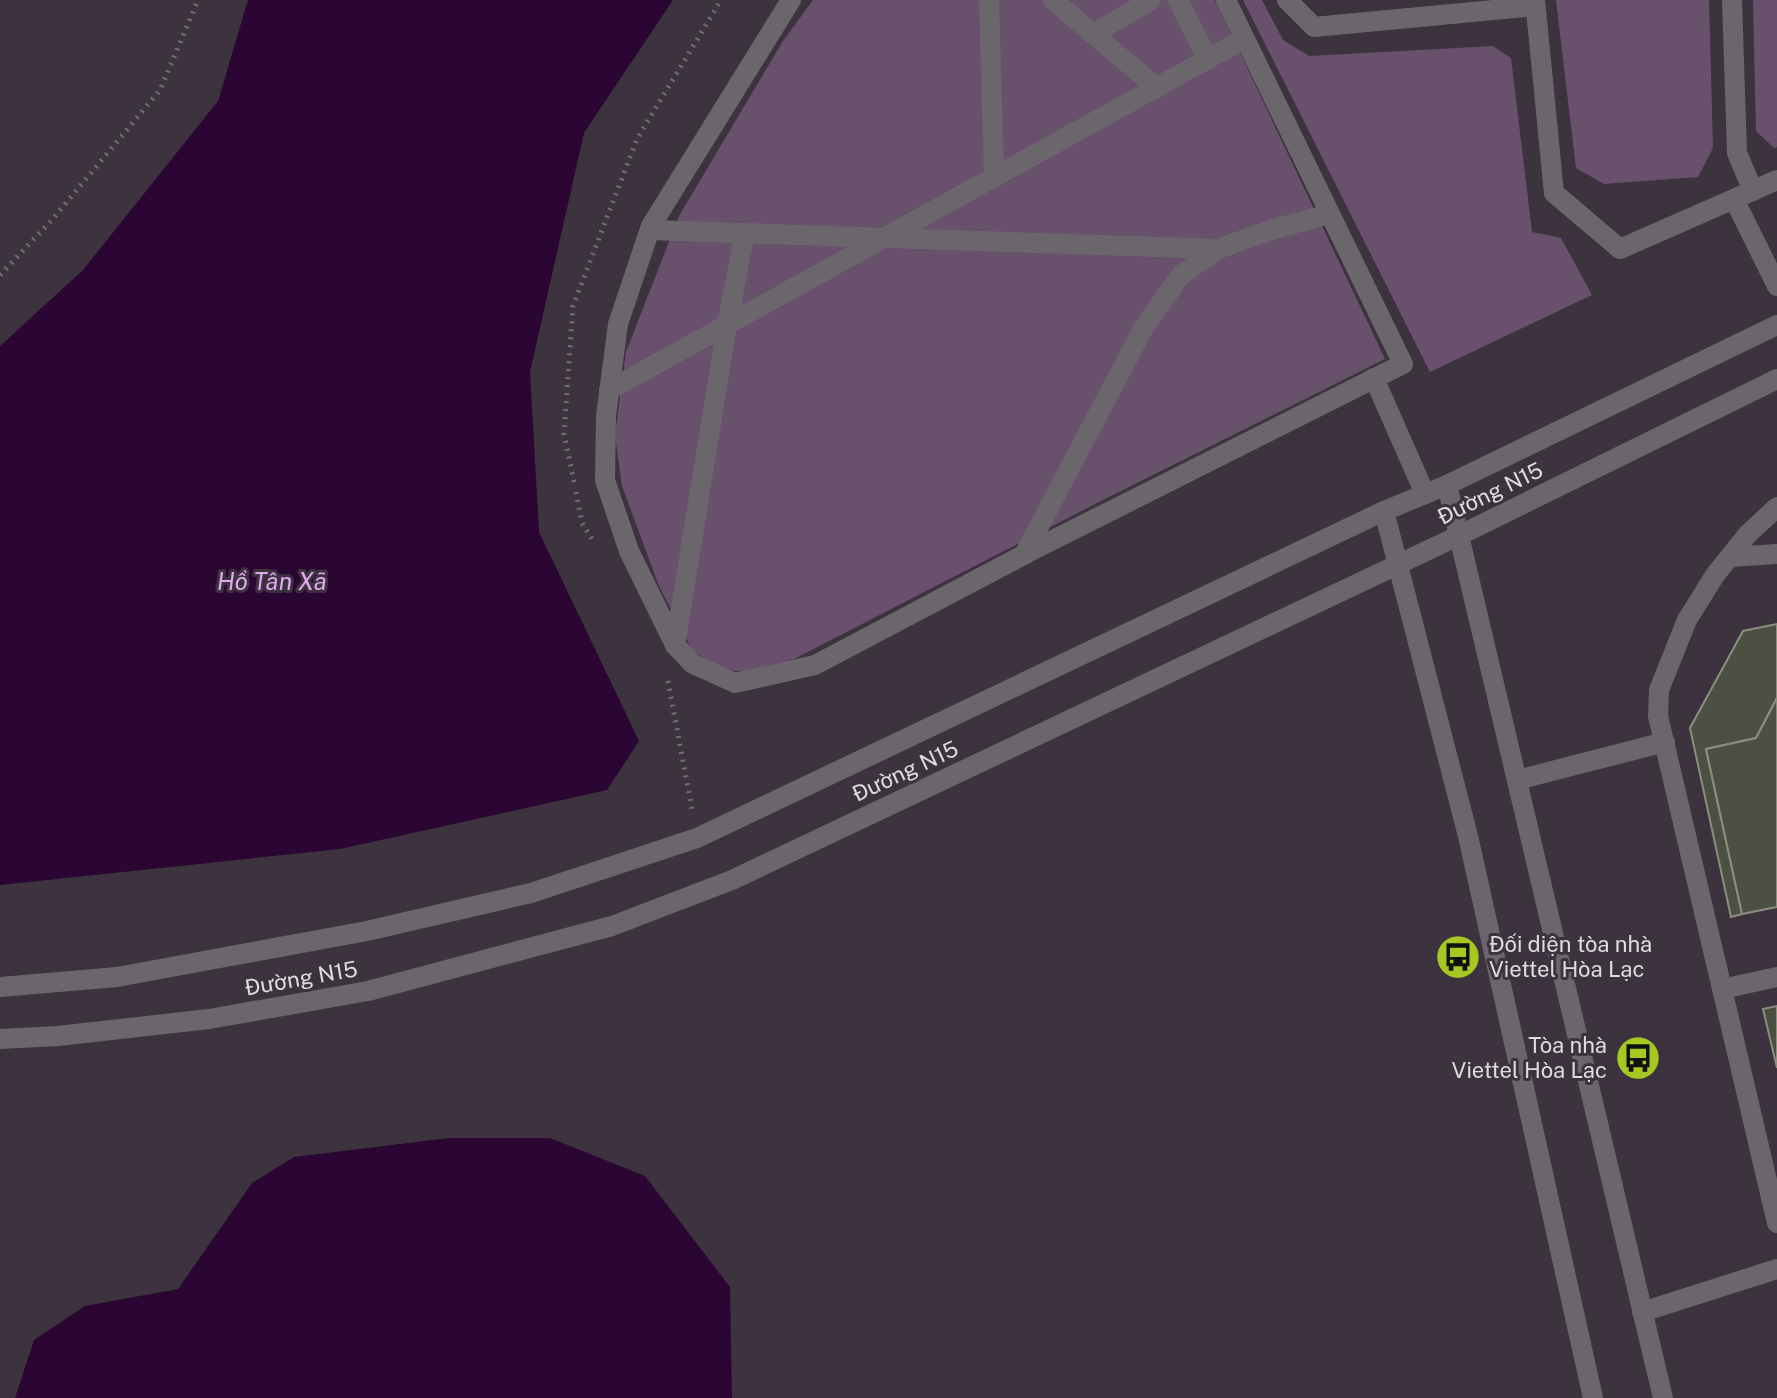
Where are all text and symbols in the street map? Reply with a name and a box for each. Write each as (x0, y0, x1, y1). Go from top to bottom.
street label: Đường N15 (1433, 456, 1547, 530)
water label: Hồ Tân Xã (217, 567, 327, 595)
street label: Đường N15 (848, 735, 962, 807)
place label: Đối diện tòa nhà Viettel Hòa Lạc (1489, 931, 1652, 982)
bus stop icon: Đối diện tòa nhà Viettel Hòa Lạc (1434, 933, 1482, 981)
street label: Đường N15 (243, 955, 359, 1001)
place label: Tòa nhà Viettel Hòa Lạc (1452, 1032, 1607, 1083)
bus stop icon: Tòa nhà Viettel Hòa Lạc (1614, 1034, 1662, 1082)

